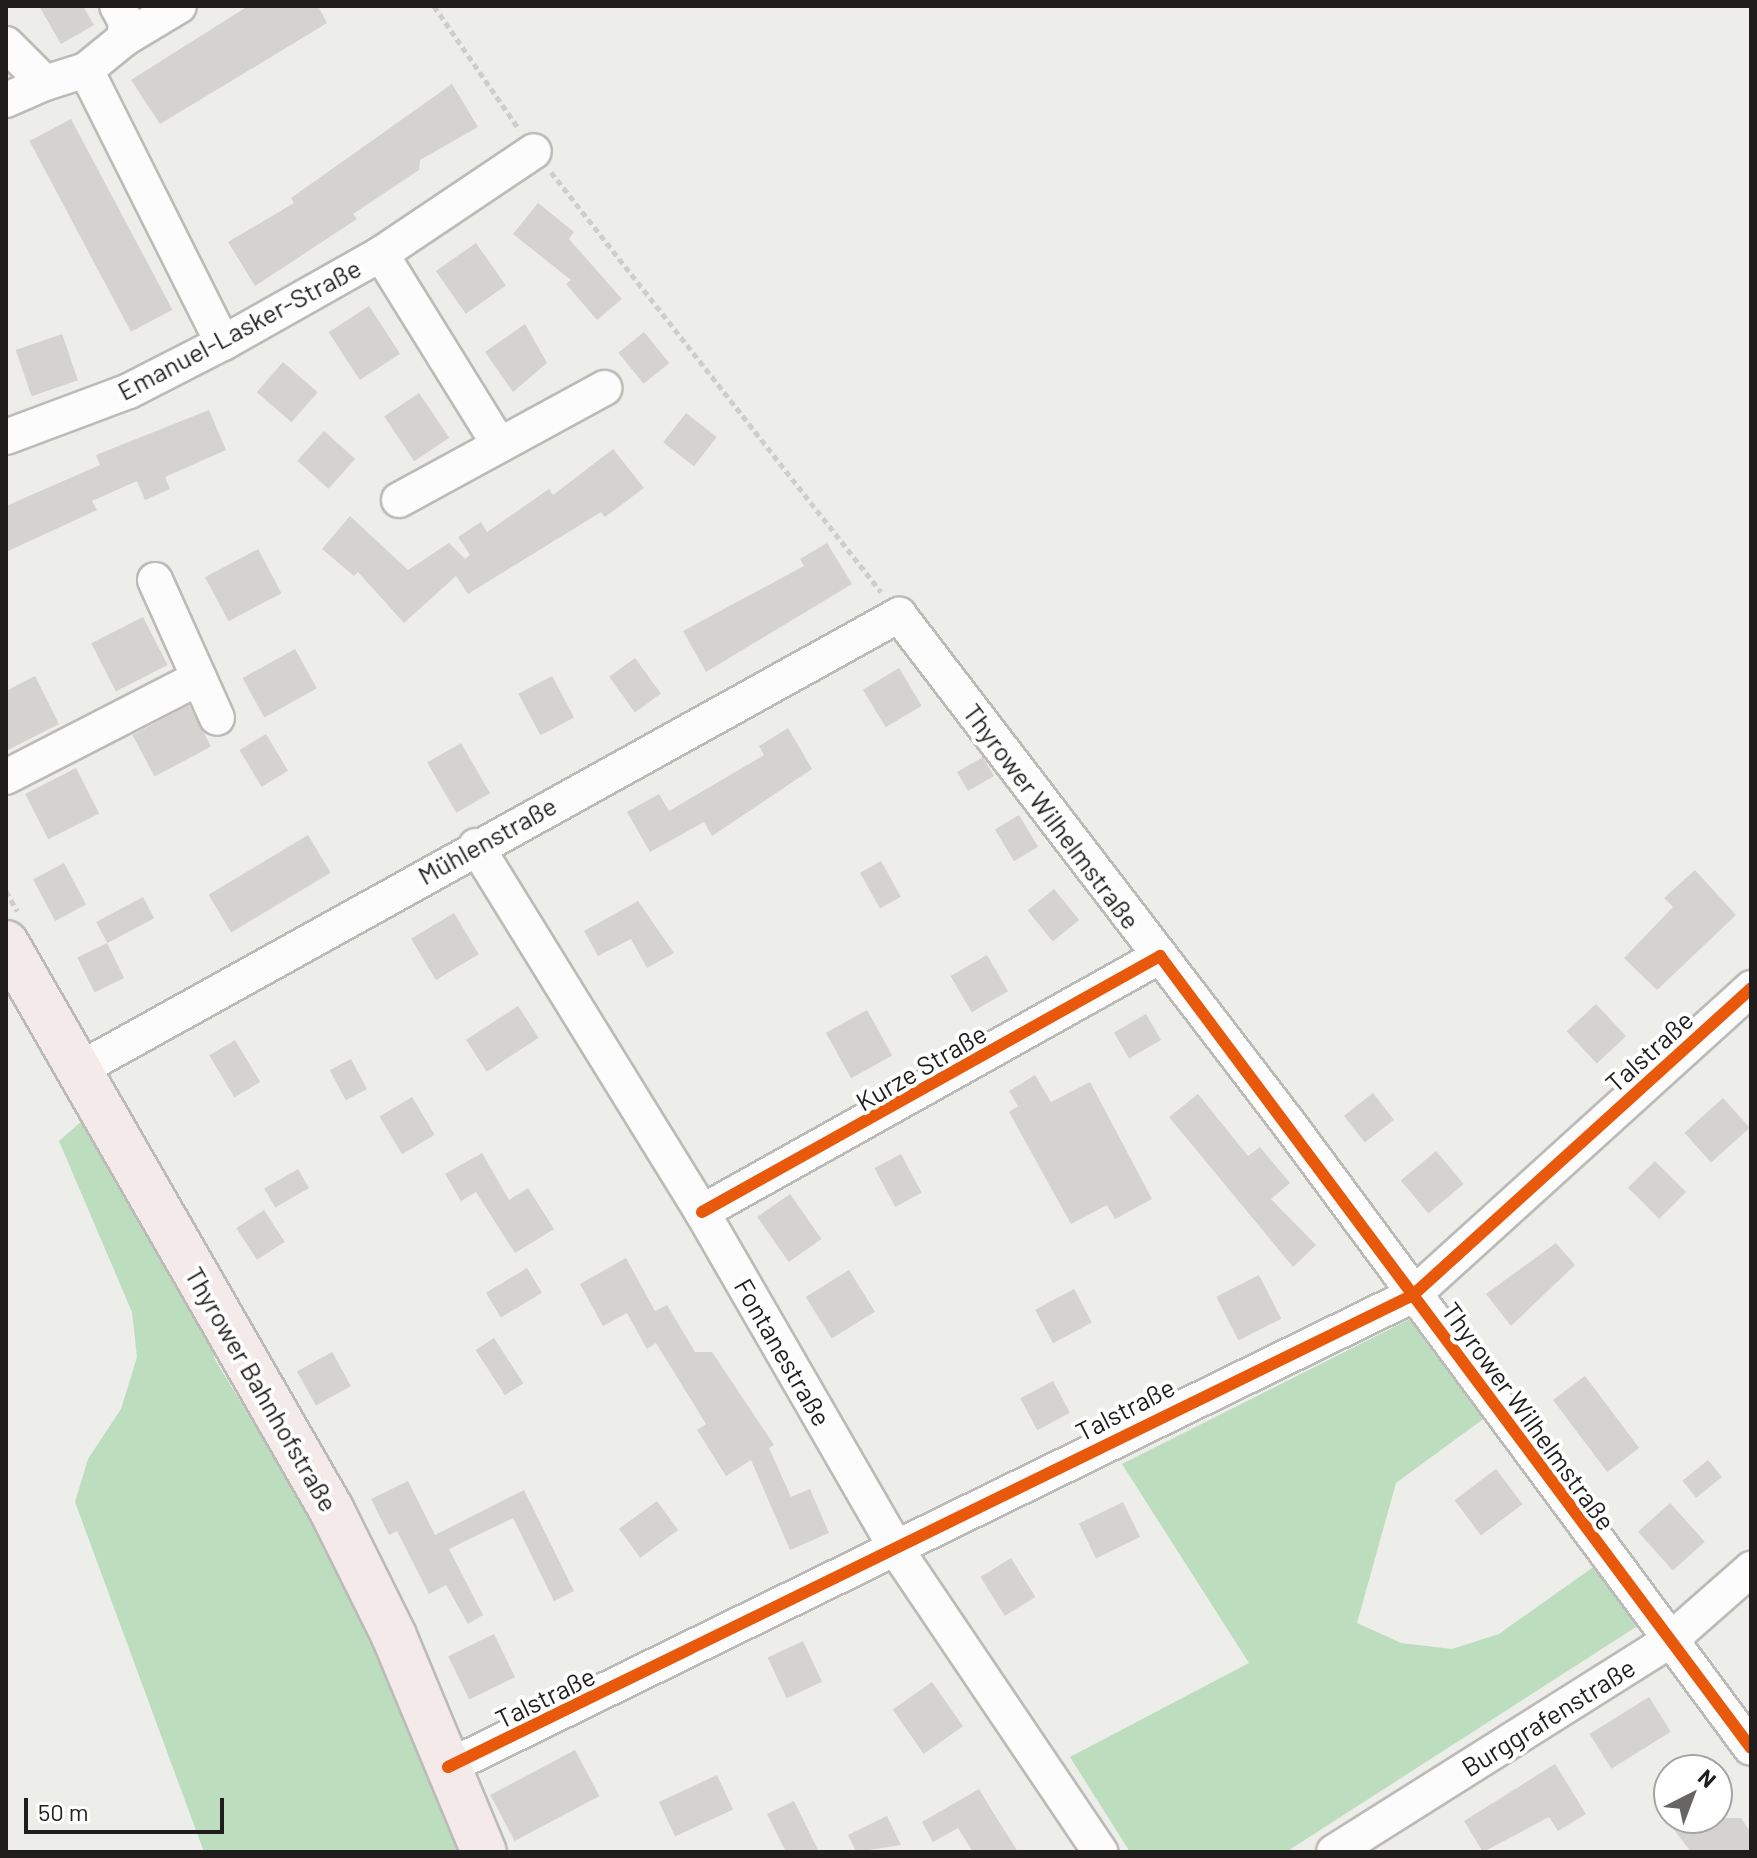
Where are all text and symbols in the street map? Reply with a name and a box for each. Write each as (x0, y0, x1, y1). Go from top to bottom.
street label: Emanuel-Lasker-Straße (112, 252, 366, 406)
street label: Thyrower Wilhelmstraße (957, 697, 1147, 935)
street label: Mühlenstraße (412, 789, 562, 891)
street label: Talstraße (1599, 1004, 1699, 1098)
street label: Kurze Straße (850, 1017, 992, 1117)
street label: Thyrower Bahnhofstraße (179, 1261, 345, 1517)
street label: Fontanestraße (728, 1273, 838, 1431)
street label: Thyrower Wilhelmstraße (1436, 1296, 1622, 1536)
street label: Talstraße (1070, 1371, 1180, 1447)
street label: Burggrafenstraße (1456, 1651, 1640, 1783)
street label: Talstraße (490, 1660, 600, 1734)
north arrow (1653, 1754, 1733, 1834)
text: N (1694, 1763, 1722, 1792)
scale bar (28, 1782, 228, 1832)
text: 50 m (38, 1797, 89, 1826)

